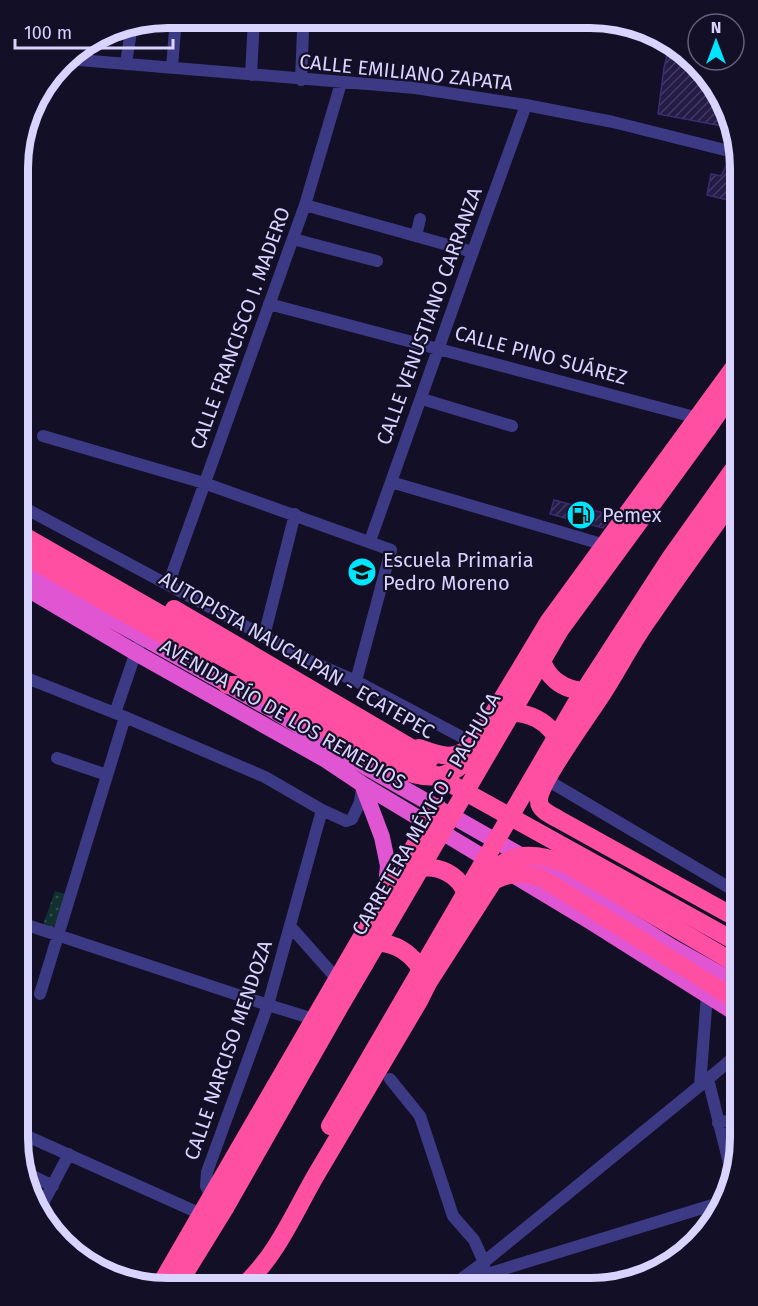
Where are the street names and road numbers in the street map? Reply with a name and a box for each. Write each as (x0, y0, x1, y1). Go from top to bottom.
street label: CALLE EMILIANO ZAPATA (298, 49, 514, 95)
street label: CALLE VENUSTIANO CARRANZA (371, 184, 487, 448)
street label: CALLE FRANCISCO I. MADERO (185, 204, 295, 452)
street label: CALLE PINO SUÁREZ (452, 320, 630, 390)
street label: AUTOPISTA NAUCALPAN - ECATEPEC (155, 566, 439, 744)
street label: AVENIDA RÍO DE LOS REMEDIOS (156, 634, 410, 794)
street label: CARRETERA MÉXICO - PACHUCA (347, 688, 506, 940)
street label: CALLE NARCISO MENDOZA (179, 936, 277, 1163)

